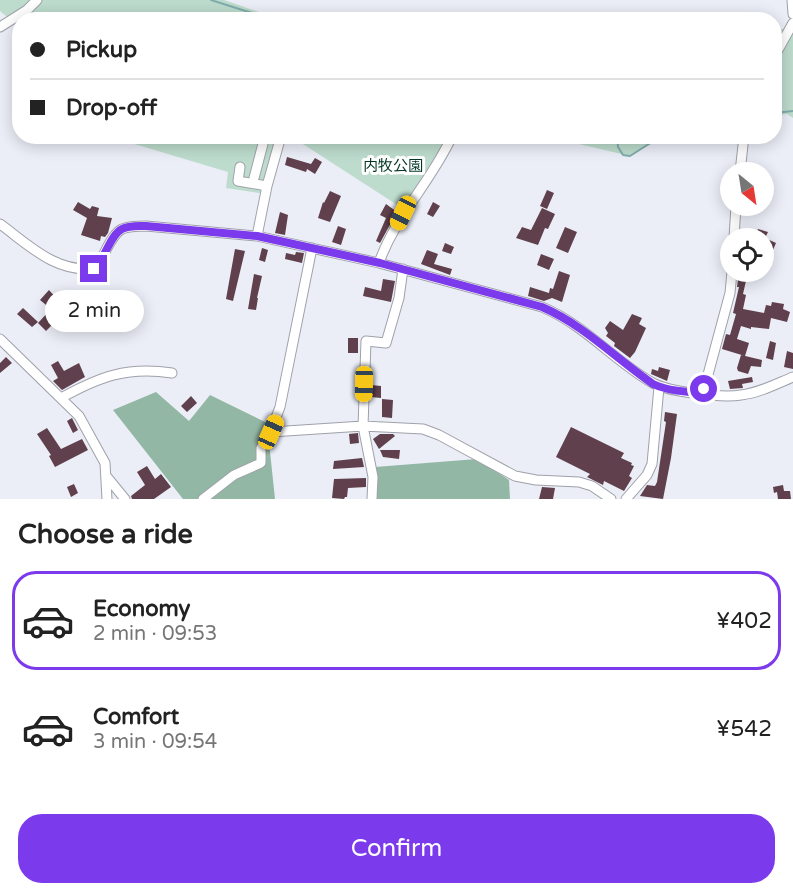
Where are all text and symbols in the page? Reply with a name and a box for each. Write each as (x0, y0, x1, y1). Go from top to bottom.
text: Pickup (66, 37, 137, 63)
text: Drop-off (66, 95, 157, 121)
park label: 内牧公園 (363, 157, 423, 175)
north arrow (720, 162, 774, 216)
map controls (720, 162, 774, 282)
car (387, 193, 419, 233)
button: locate (720, 228, 774, 282)
route end (80, 255, 107, 282)
callout: 2 min (44, 290, 144, 332)
text: 2 min (68, 299, 121, 323)
car (355, 366, 373, 402)
route start (690, 375, 717, 402)
car (255, 412, 287, 452)
text: Choose a ride (18, 518, 193, 551)
icon: car (21, 594, 75, 648)
text: Economy (93, 596, 190, 622)
text: ¥402 (716, 608, 772, 634)
text: 2 min · 09:53 (93, 622, 217, 646)
icon: car (21, 702, 75, 756)
text: Comfort (93, 704, 179, 730)
text: ¥542 (716, 716, 772, 742)
text: 3 min · 09:54 (93, 730, 217, 754)
button: Confirm (18, 814, 775, 883)

